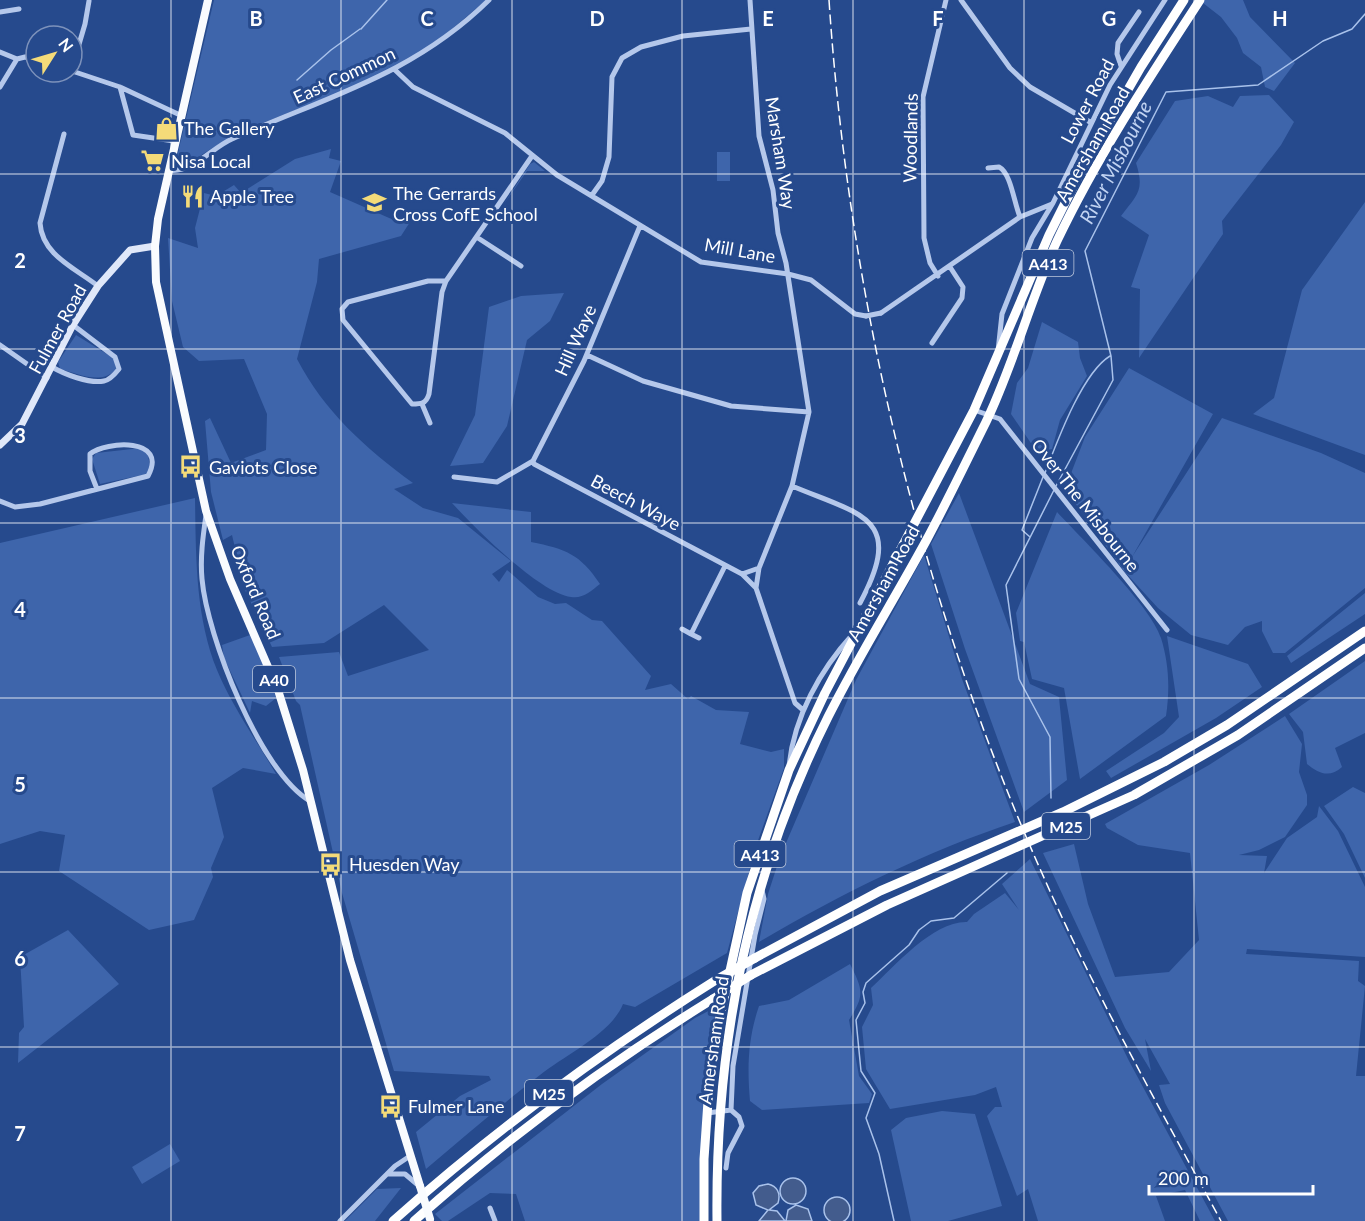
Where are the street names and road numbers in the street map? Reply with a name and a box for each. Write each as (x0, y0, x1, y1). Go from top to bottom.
street label: East Common (290, 42, 398, 108)
street label: Lower Road (1055, 55, 1119, 147)
street label: Amersham Road (1050, 83, 1134, 205)
street label: Woodlands (898, 93, 922, 183)
street label: Marsham Way (761, 95, 801, 211)
street label: Mill Lane (703, 233, 777, 267)
road number: A413 (1022, 250, 1074, 276)
street label: Fulmer Road (23, 280, 91, 378)
street label: Hill Waye (550, 301, 600, 379)
street label: Over The Misbourne (1027, 434, 1145, 576)
street label: Beech Waye (587, 469, 685, 535)
street label: Amersham Road (842, 521, 924, 645)
street label: Oxford Road (226, 542, 286, 642)
road number: A40 (253, 666, 295, 692)
road number: M25 (1042, 813, 1090, 839)
road number: A413 (734, 841, 786, 867)
street label: Amersham Road (693, 975, 733, 1105)
road number: M25 (525, 1080, 573, 1106)

